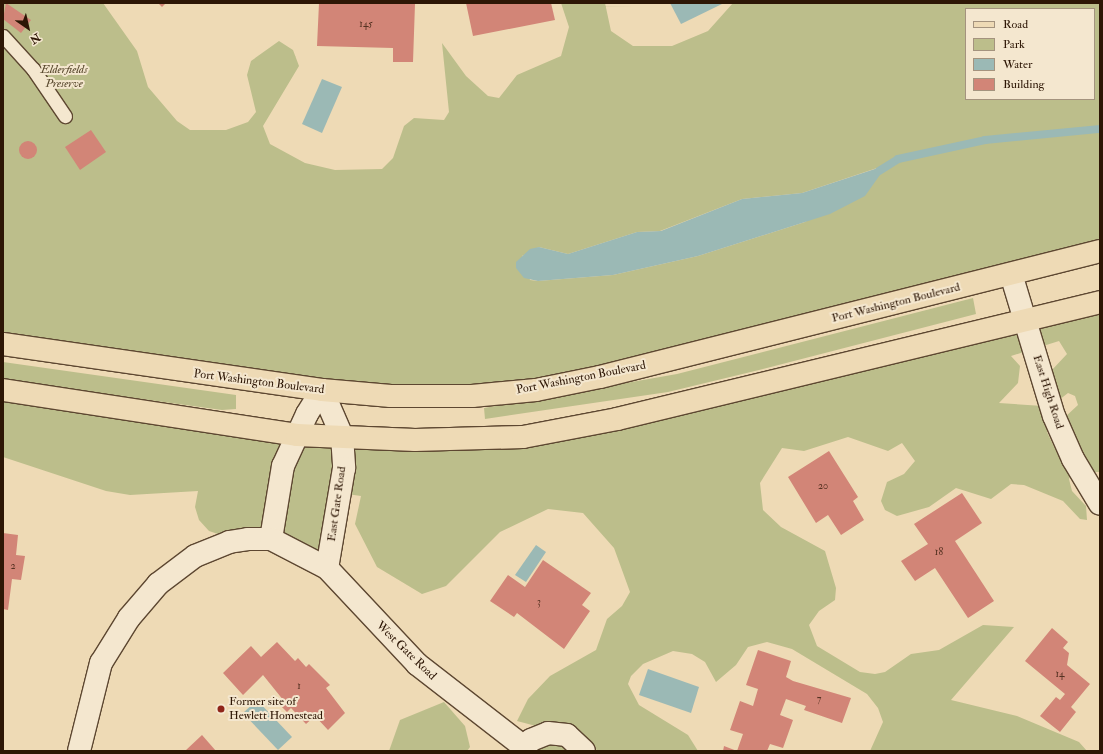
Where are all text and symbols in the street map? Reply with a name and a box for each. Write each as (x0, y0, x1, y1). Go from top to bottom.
north arrow (8, 8, 48, 48)
legend (965, 8, 1095, 100)
text: Road (1003, 17, 1028, 32)
house number: 145 (359, 19, 373, 31)
text: N (27, 30, 43, 47)
text: Park (1003, 37, 1025, 52)
text: Water (1003, 57, 1032, 72)
park label: Elderfields Preserve (41, 63, 87, 91)
text: Building (1003, 77, 1044, 92)
street label: Port Washington Boulevard (830, 280, 962, 326)
street label: East High Road (1029, 353, 1067, 431)
street label: Port Washington Boulevard (515, 358, 647, 398)
street label: Port Washington Boulevard (193, 367, 325, 397)
street label: East Gate Road (325, 466, 349, 542)
house number: 20 (818, 481, 828, 493)
house number: 18 (935, 547, 943, 559)
house number: 2 (10, 561, 16, 573)
house number: 3 (537, 597, 541, 609)
street label: West Gate Road (373, 619, 439, 683)
house number: 14 (1056, 669, 1064, 681)
house number: 1 (297, 681, 301, 693)
house number: 7 (817, 694, 821, 706)
place label: Former site of Hewlett Homestead (229, 695, 323, 723)
marker: Former site of Hewlett Homestead (216, 704, 226, 714)

